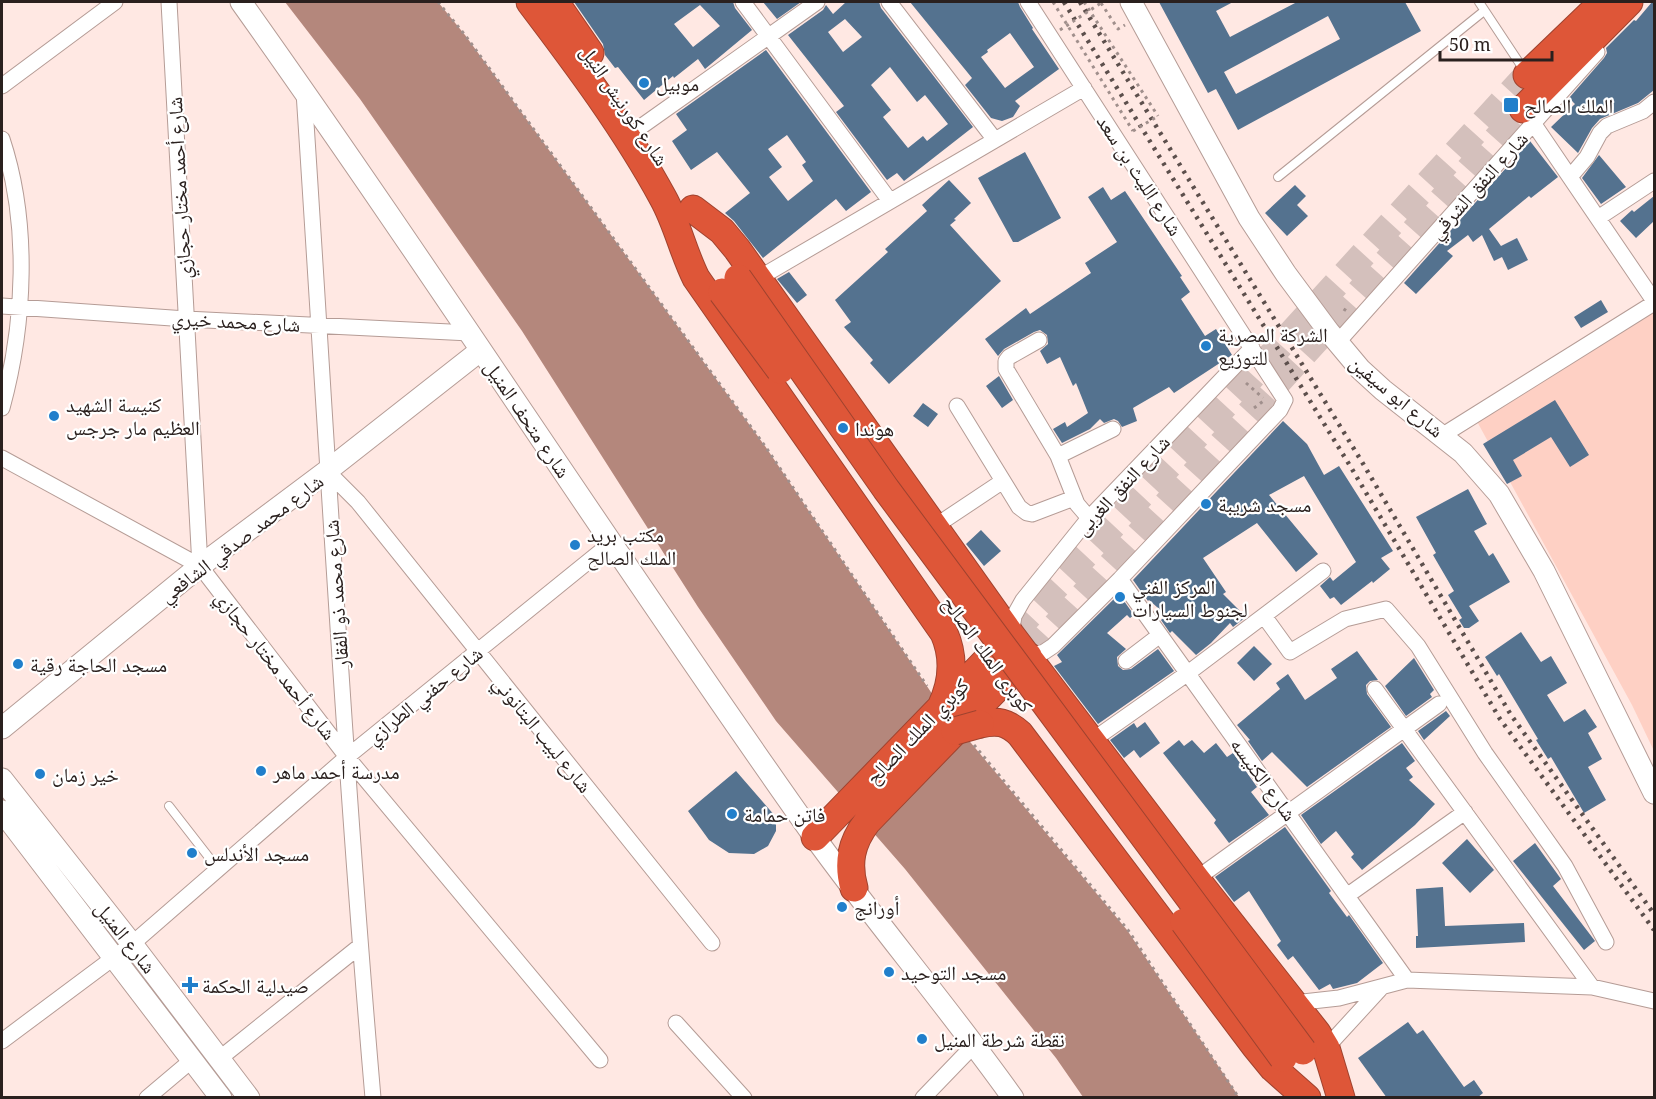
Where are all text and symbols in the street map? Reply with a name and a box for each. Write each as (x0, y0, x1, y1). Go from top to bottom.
scale bar (1440, 24, 1552, 62)
text: 50 m (1449, 32, 1491, 56)
street label: شارع كورنيش النيل (574, 39, 676, 171)
place label: موبيل (656, 70, 699, 97)
marker: موبيل (637, 76, 651, 90)
place label: الملك الصالح (1524, 92, 1613, 119)
street label: شارع أحمد مختار حجازي (161, 96, 200, 280)
marker: الملك الصالح (1502, 96, 1520, 114)
street label: شارع الليث بن سعد (1091, 109, 1189, 241)
street label: شارع النفق الشرقي (1422, 125, 1536, 247)
street label: شارع محمد خيري (171, 304, 301, 341)
place label: الشركة المصرية للتوزيع (1218, 321, 1328, 371)
marker: الشركة المصرية للتوزيع (1199, 339, 1213, 353)
street label: شارع ابو سيفين (1344, 349, 1450, 443)
street label: شارع متحف المنيل (479, 355, 577, 483)
place label: كنيسة الشهيد العظيم مار جرجس (66, 391, 200, 442)
marker: كنيسة الشهيد العظيم مار جرجس (47, 409, 61, 423)
place label: هوندا (855, 415, 894, 442)
marker: هوندا (836, 421, 850, 435)
street label: شارع النفق الغربى (1068, 429, 1176, 541)
street label: شارع محمد صدقي الشافعي (153, 467, 330, 611)
place label: مسجد شريبة (1218, 491, 1311, 518)
marker: مسجد شريبة (1199, 497, 1213, 511)
street label: شارع محمد ذو الفقار (317, 519, 355, 670)
place label: مكتب بريد الملك الصالح (587, 521, 676, 571)
marker: مكتب بريد الملك الصالح (568, 538, 582, 552)
place label: المركز الفني لجنوط السيارات (1132, 573, 1248, 623)
street label: شارع أحمد مختار حجازي (207, 585, 343, 747)
street label: كوبرى الملك الصالح (937, 590, 1039, 718)
marker: المركز الفني لجنوط السيارات (1113, 590, 1127, 604)
street label: شارع حفني الطرازي (360, 640, 490, 753)
place label: مسجد الحاجة رقية (30, 651, 167, 678)
marker: مسجد الحاجة رقية (11, 657, 25, 671)
street label: شارع لبيب البتانوني (485, 670, 599, 800)
street label: كوبري الملك الصالح (859, 672, 977, 792)
street label: شارع الكنيسه (1225, 732, 1303, 826)
place label: مدرسة أحمد ماهر (272, 758, 400, 785)
place label: خير زمان (52, 761, 119, 788)
marker: مدرسة أحمد ماهر (254, 764, 268, 778)
marker: خير زمان (33, 767, 47, 781)
place label: فاتن حمامة (744, 801, 825, 828)
marker: فاتن حمامة (725, 807, 739, 821)
place label: مسجد الأندلس (204, 840, 309, 867)
marker: مسجد الأندلس (185, 846, 199, 860)
place label: أورانج (854, 894, 899, 921)
street label: شارع المنيل (89, 895, 163, 979)
marker: أورانج (835, 900, 849, 914)
place label: مسجد التوحيد (901, 959, 1006, 986)
marker: مسجد التوحيد (882, 965, 896, 979)
place label: صيدلية الحكمة (202, 972, 309, 999)
marker: صيدلية الحكمة (183, 978, 197, 992)
place label: نقطة شرطة المنيل (934, 1026, 1065, 1053)
marker: نقطة شرطة المنيل (915, 1032, 929, 1046)

